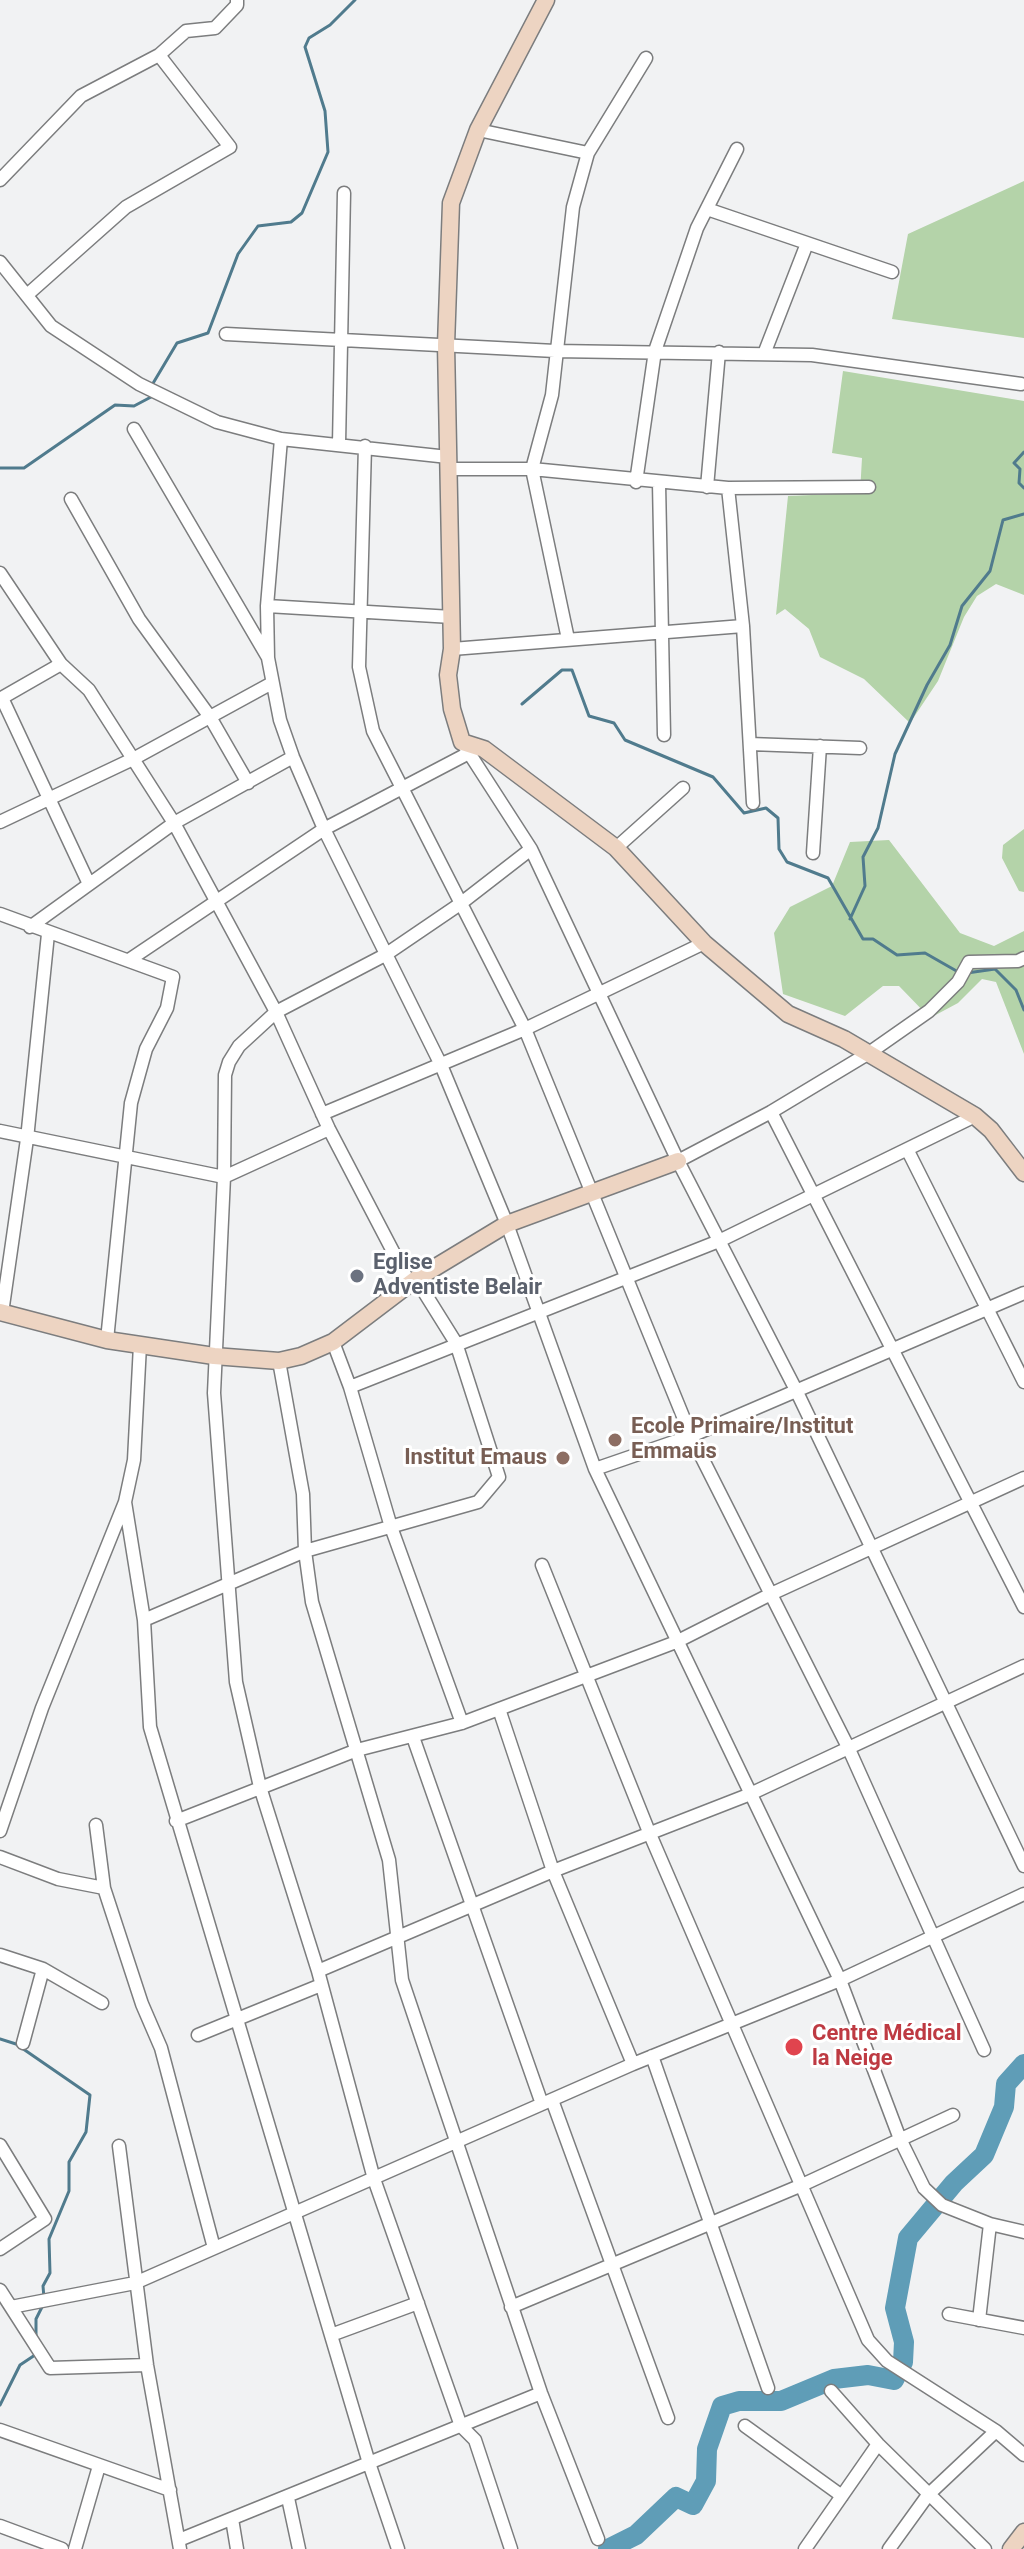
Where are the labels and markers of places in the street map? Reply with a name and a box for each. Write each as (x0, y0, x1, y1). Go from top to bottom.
place label: Eglise Adventiste Belair (373, 1250, 542, 1302)
marker: Eglise Adventiste Belair (348, 1267, 366, 1285)
place label: Ecole Primaire/Institut Emmaüs (631, 1414, 853, 1466)
marker: Ecole Primaire/Institut Emmaüs (606, 1431, 624, 1449)
place label: Institut Emaus (404, 1445, 547, 1471)
marker: Institut Emaus (554, 1449, 572, 1467)
place label: Centre Médical la Neige (812, 2021, 962, 2072)
marker: Centre Médical la Neige (783, 2036, 805, 2058)

